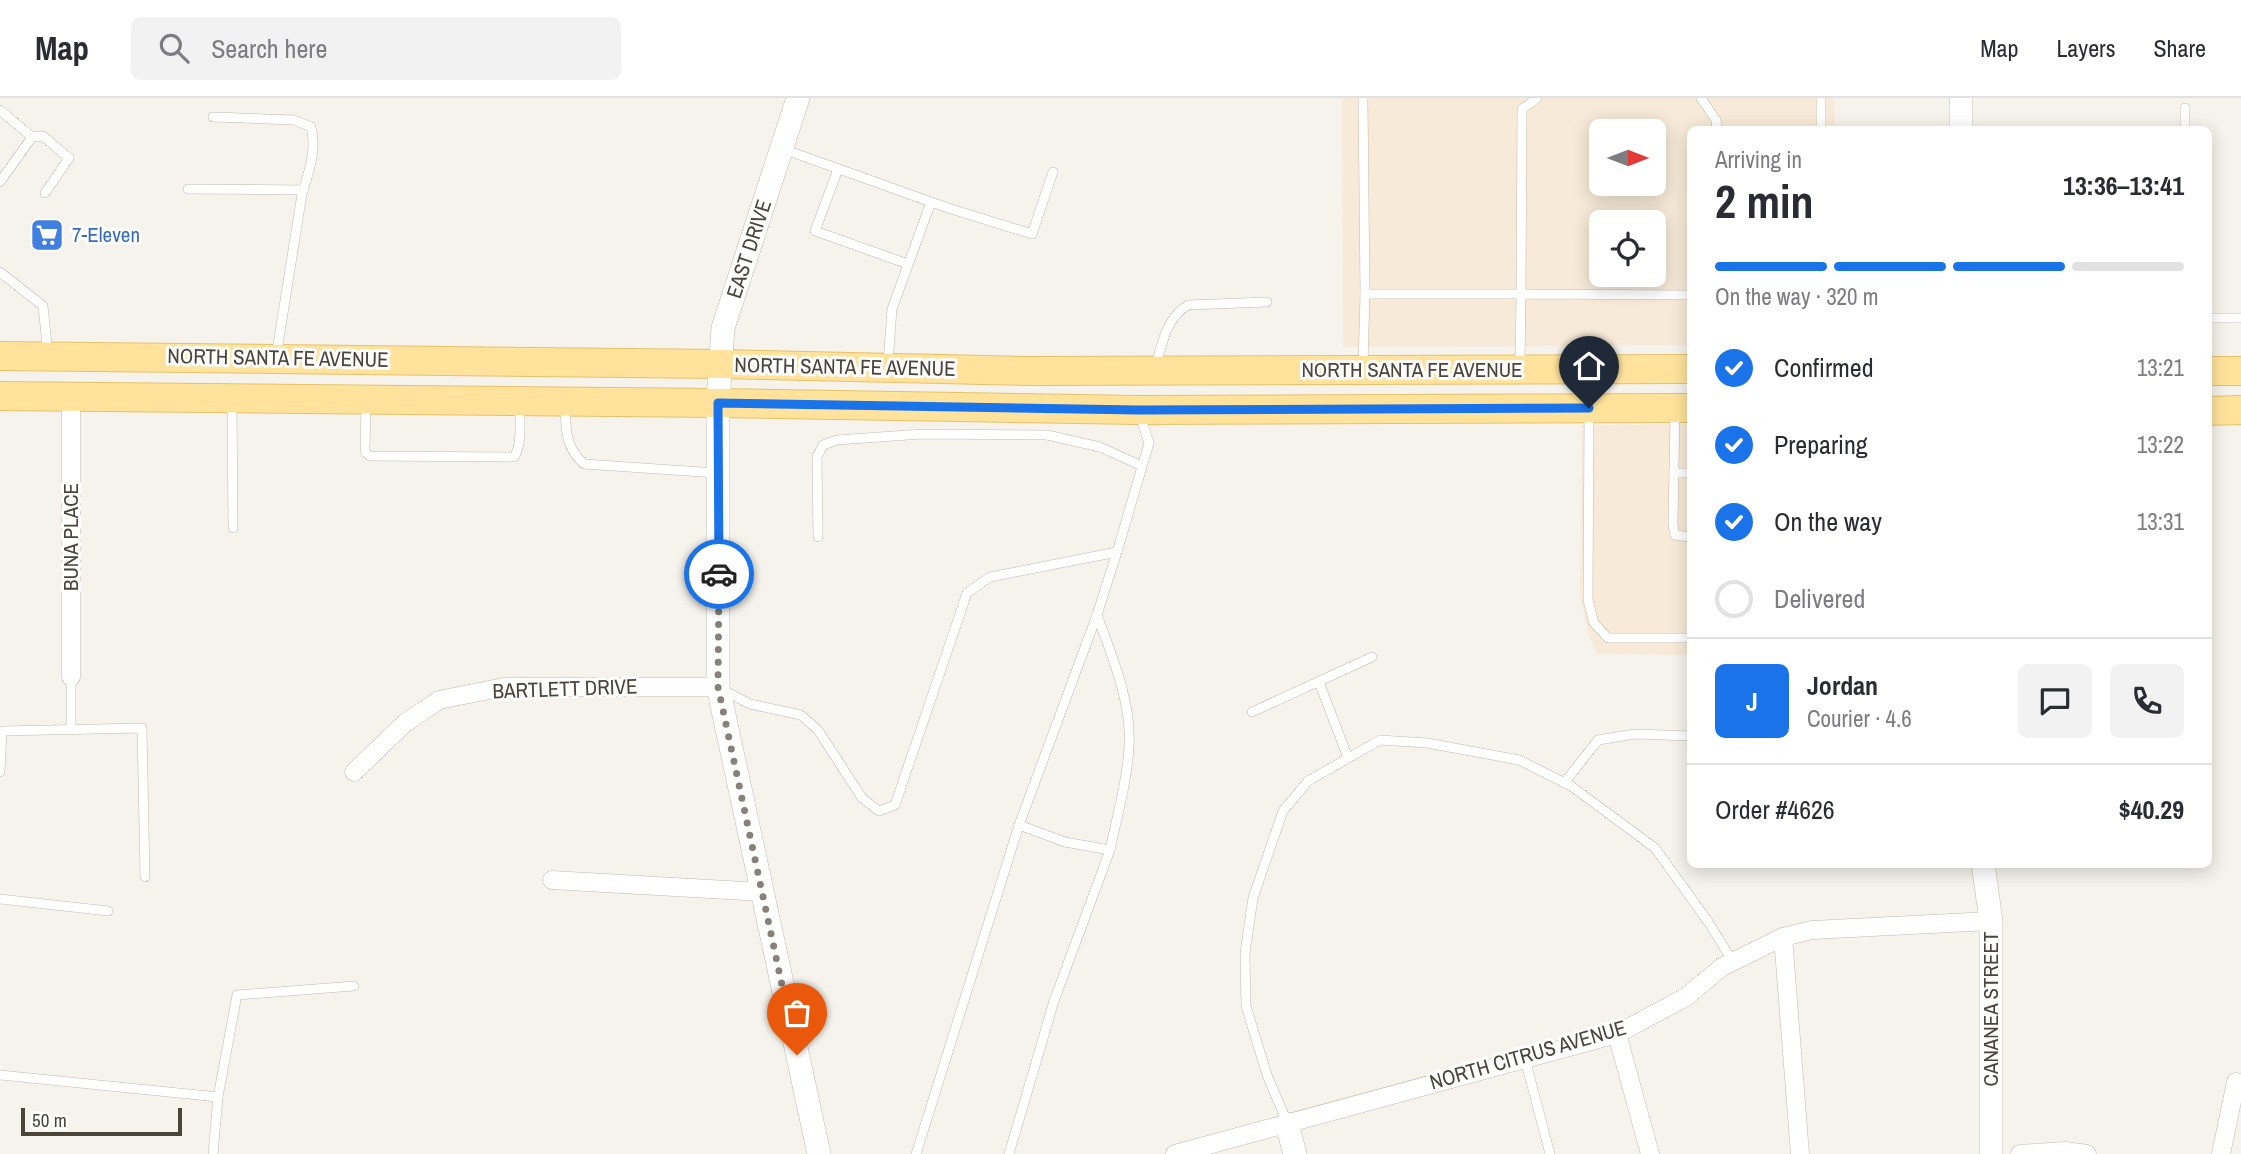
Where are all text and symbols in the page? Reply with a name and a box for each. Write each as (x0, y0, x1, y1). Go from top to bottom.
search box (131, 17, 621, 80)
text: Map (35, 26, 89, 70)
icon: search (155, 29, 193, 67)
text: Search here (211, 31, 327, 66)
text: Map (1980, 32, 2018, 64)
text: Layers (2056, 32, 2115, 64)
text: Share (2153, 32, 2206, 64)
north arrow (1589, 119, 1666, 196)
map controls (1589, 119, 1666, 287)
text: Arriving in (1715, 144, 1802, 175)
text: 13:36–13:41 (2063, 168, 2184, 203)
text: 2 min (1715, 170, 1814, 232)
street label: EAST DRIVE (719, 196, 778, 302)
button: locate (1589, 210, 1666, 287)
supermarket icon: 7-Eleven (28, 216, 66, 254)
place label: 7-Eleven (72, 220, 140, 249)
text: On the way · 320 m (1715, 281, 1879, 312)
pin (1559, 336, 1619, 408)
street label: NORTH SANTA FE AVENUE (167, 341, 389, 374)
icon: home (1570, 347, 1608, 385)
icon: check (1715, 349, 1753, 387)
street label: NORTH SANTA FE AVENUE (734, 350, 956, 383)
text: Confirmed (1774, 350, 1874, 385)
text: 13:21 (2137, 352, 2184, 383)
street label: NORTH SANTA FE AVENUE (1301, 355, 1523, 384)
icon: check (1715, 426, 1753, 464)
text: Preparing (1774, 427, 1868, 462)
text: 13:22 (2137, 429, 2184, 460)
street label: BUNA PLACE (56, 483, 85, 591)
icon: check (1715, 503, 1753, 541)
text: On the way (1774, 504, 1882, 539)
text: 13:31 (2137, 506, 2184, 537)
courier (684, 539, 754, 609)
icon: car (700, 555, 738, 593)
text: Delivered (1774, 581, 1865, 616)
button: chat (2018, 664, 2092, 738)
button: phone (2110, 664, 2184, 738)
text: Jordan (1807, 668, 1878, 703)
street label: BARTLETT DRIVE (492, 671, 638, 706)
text: J (1746, 684, 1758, 719)
text: Courier · 4.6 (1807, 703, 1912, 734)
text: Order #4626 (1715, 792, 1835, 827)
text: $40.29 (2119, 792, 2184, 827)
street label: CANANEA STREET (1976, 931, 2005, 1087)
pin (767, 983, 827, 1055)
icon: bag (778, 994, 816, 1032)
street label: NORTH CITRUS AVENUE (1426, 1013, 1630, 1096)
scale bar (21, 1105, 182, 1137)
text: 50 m (32, 1107, 67, 1133)

